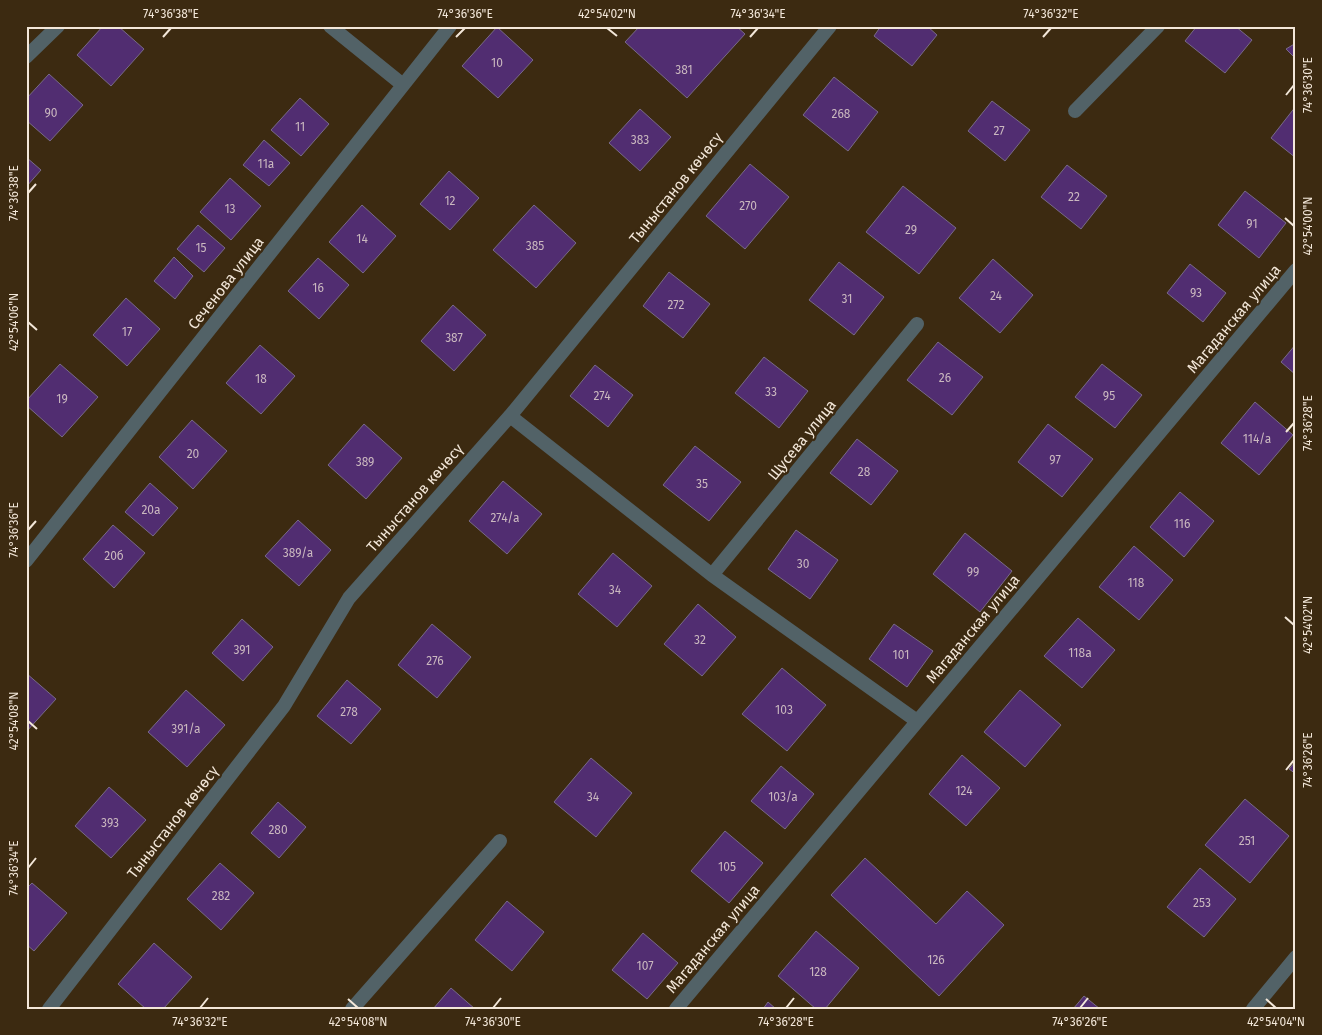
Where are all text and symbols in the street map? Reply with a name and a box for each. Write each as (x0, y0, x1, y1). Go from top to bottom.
text: 74°36'38"E (143, 7, 199, 21)
text: 74°36'36"E (437, 7, 493, 21)
text: 42°54'02"N (578, 7, 636, 21)
text: 74°36'34"E (730, 7, 786, 21)
text: 74°36'32"E (1023, 7, 1079, 21)
house number: 10 (491, 56, 503, 70)
text: 74°36'30"E (1301, 57, 1315, 113)
house number: 381 (675, 63, 693, 77)
house number: 90 (45, 106, 58, 120)
house number: 268 (832, 107, 851, 121)
house number: 11 (295, 120, 305, 134)
house number: 27 (993, 124, 1005, 138)
street label: Тыныстанов көчөсү (626, 128, 727, 247)
house number: 383 (631, 133, 649, 147)
house number: 11а (258, 157, 274, 171)
text: 74°36'38"E (7, 165, 21, 221)
house number: 22 (1068, 190, 1080, 204)
house number: 12 (444, 194, 456, 208)
text: 42°54'00"N (1301, 197, 1315, 255)
house number: 270 (739, 199, 757, 213)
house number: 13 (224, 202, 236, 216)
house number: 91 (1246, 217, 1258, 231)
house number: 29 (905, 223, 917, 237)
house number: 14 (356, 232, 368, 246)
street label: Сеченова улица (184, 233, 268, 333)
house number: 385 (526, 239, 544, 253)
house number: 15 (195, 241, 207, 255)
street label: Магаданская улица (1183, 261, 1285, 377)
house number: 16 (312, 281, 324, 295)
house number: 93 (1190, 286, 1202, 300)
house number: 24 (990, 289, 1003, 303)
house number: 31 (842, 292, 852, 306)
text: 42°54'06"N (7, 293, 21, 351)
house number: 272 (668, 298, 685, 312)
house number: 17 (122, 325, 132, 339)
house number: 387 (445, 331, 463, 345)
house number: 26 (939, 371, 951, 385)
house number: 18 (255, 372, 267, 386)
house number: 33 (765, 385, 777, 399)
house number: 274 (593, 389, 611, 403)
house number: 95 (1103, 389, 1115, 403)
house number: 19 (56, 392, 68, 406)
text: 74°36'28"E (1301, 395, 1315, 451)
street label: Щусева улица (764, 396, 840, 484)
house number: 114/а (1243, 432, 1271, 446)
street label: Тыныстанов көчөсү (363, 440, 467, 556)
house number: 20 (187, 447, 200, 461)
house number: 97 (1049, 453, 1061, 467)
house number: 389 (356, 455, 374, 469)
house number: 28 (858, 465, 871, 479)
house number: 35 (696, 477, 708, 491)
text: 74°36'36"E (7, 502, 21, 558)
house number: 20а (141, 503, 161, 517)
house number: 274/а (491, 511, 519, 525)
house number: 116 (1174, 517, 1190, 531)
house number: 389/а (283, 546, 313, 560)
house number: 20б (104, 549, 124, 563)
house number: 30 (797, 557, 810, 571)
house number: 99 (967, 565, 979, 579)
street label: Магаданская улица (922, 571, 1024, 687)
house number: 118 (1128, 576, 1145, 590)
house number: 34 (609, 583, 622, 597)
text: 42°54'02"N (1301, 596, 1315, 654)
house number: 32 (694, 633, 706, 647)
house number: 391 (233, 643, 251, 657)
house number: 118а (1068, 646, 1092, 660)
house number: 101 (893, 648, 909, 662)
house number: 276 (426, 654, 444, 668)
text: 42°54'08"N (7, 692, 21, 750)
house number: 103 (775, 703, 793, 717)
house number: 278 (340, 705, 358, 719)
house number: 391/а (171, 722, 201, 736)
text: 74°36'26"E (1301, 732, 1315, 788)
street label: Тыныстанов көчөсү (123, 762, 223, 882)
house number: 124 (955, 784, 973, 798)
house number: 34 (587, 790, 600, 804)
house number: 103/а (768, 790, 798, 804)
house number: 393 (101, 816, 119, 830)
house number: 280 (268, 823, 288, 837)
house number: 251 (1239, 834, 1255, 848)
text: 74°36'34"E (7, 840, 21, 896)
house number: 105 (718, 860, 736, 874)
street label: Магаданская улица (662, 881, 764, 997)
house number: 282 (212, 889, 230, 903)
house number: 253 (1193, 896, 1211, 910)
house number: 126 (927, 953, 945, 967)
house number: 107 (637, 959, 653, 973)
house number: 128 (809, 965, 827, 979)
text: 74°36'32"E (172, 1015, 228, 1029)
text: 42°54'08"N (329, 1015, 387, 1029)
text: 74°36'30"E (465, 1015, 521, 1029)
text: 74°36'28"E (758, 1015, 814, 1029)
text: 74°36'26"E (1052, 1015, 1108, 1029)
text: 42°54'04"N (1247, 1015, 1305, 1029)

